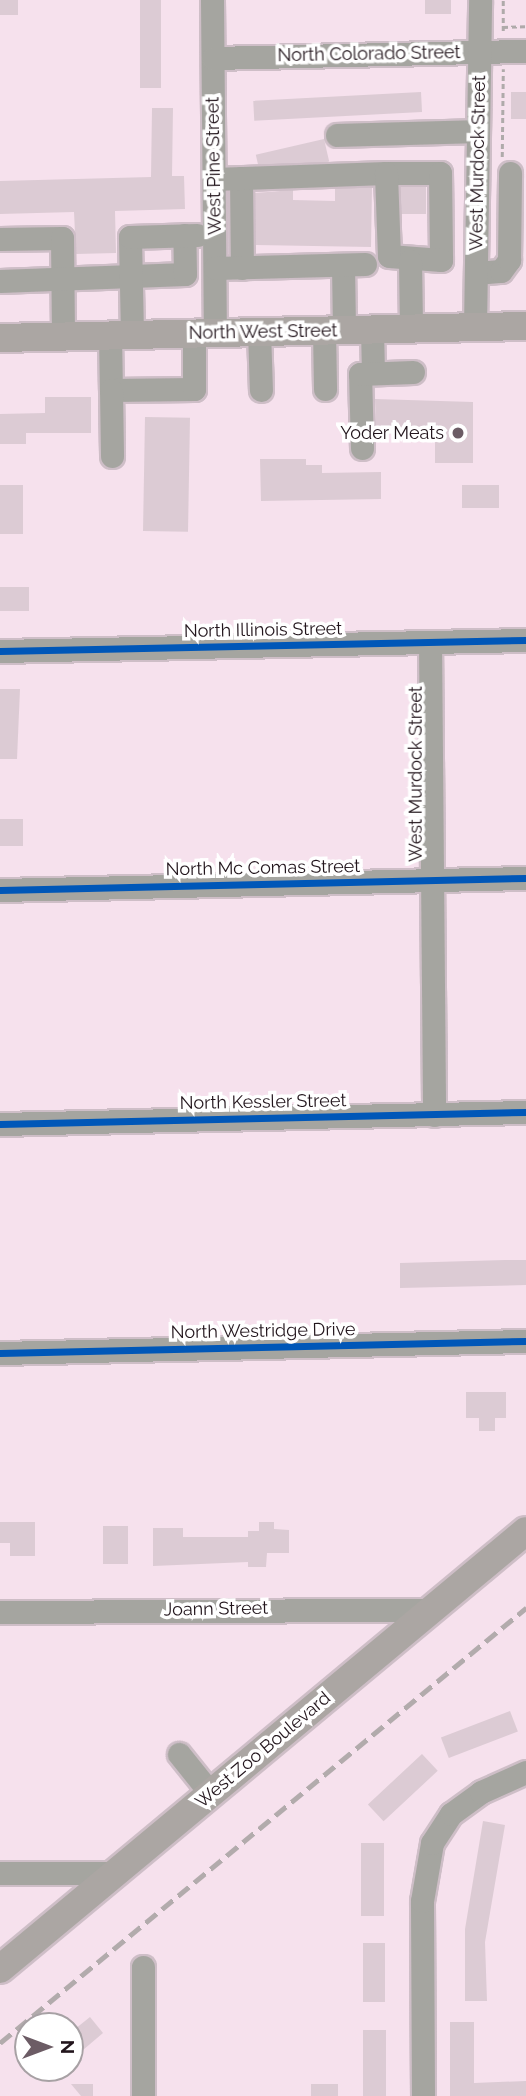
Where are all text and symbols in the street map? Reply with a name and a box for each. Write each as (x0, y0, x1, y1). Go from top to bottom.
street label: North Colorado Street (277, 42, 461, 66)
street label: West Murdock Street (466, 75, 490, 251)
street label: West Pine Street (202, 97, 226, 235)
street label: North West Street (188, 320, 338, 344)
place label: Yoder Meats (340, 422, 444, 444)
marker: Yoder Meats (450, 425, 466, 441)
street label: North Illinois Street (184, 618, 342, 642)
street label: West Murdock Street (405, 686, 427, 862)
street label: North Mc Comas Street (166, 856, 360, 880)
street label: North Kessler Street (179, 1090, 347, 1114)
street label: North Westridge Drive (170, 1319, 356, 1343)
street label: Joann Street (164, 1597, 268, 1621)
street label: West Zoo Boulevard (191, 1687, 335, 1813)
north arrow (14, 2012, 84, 2082)
text: N (57, 2040, 79, 2054)

